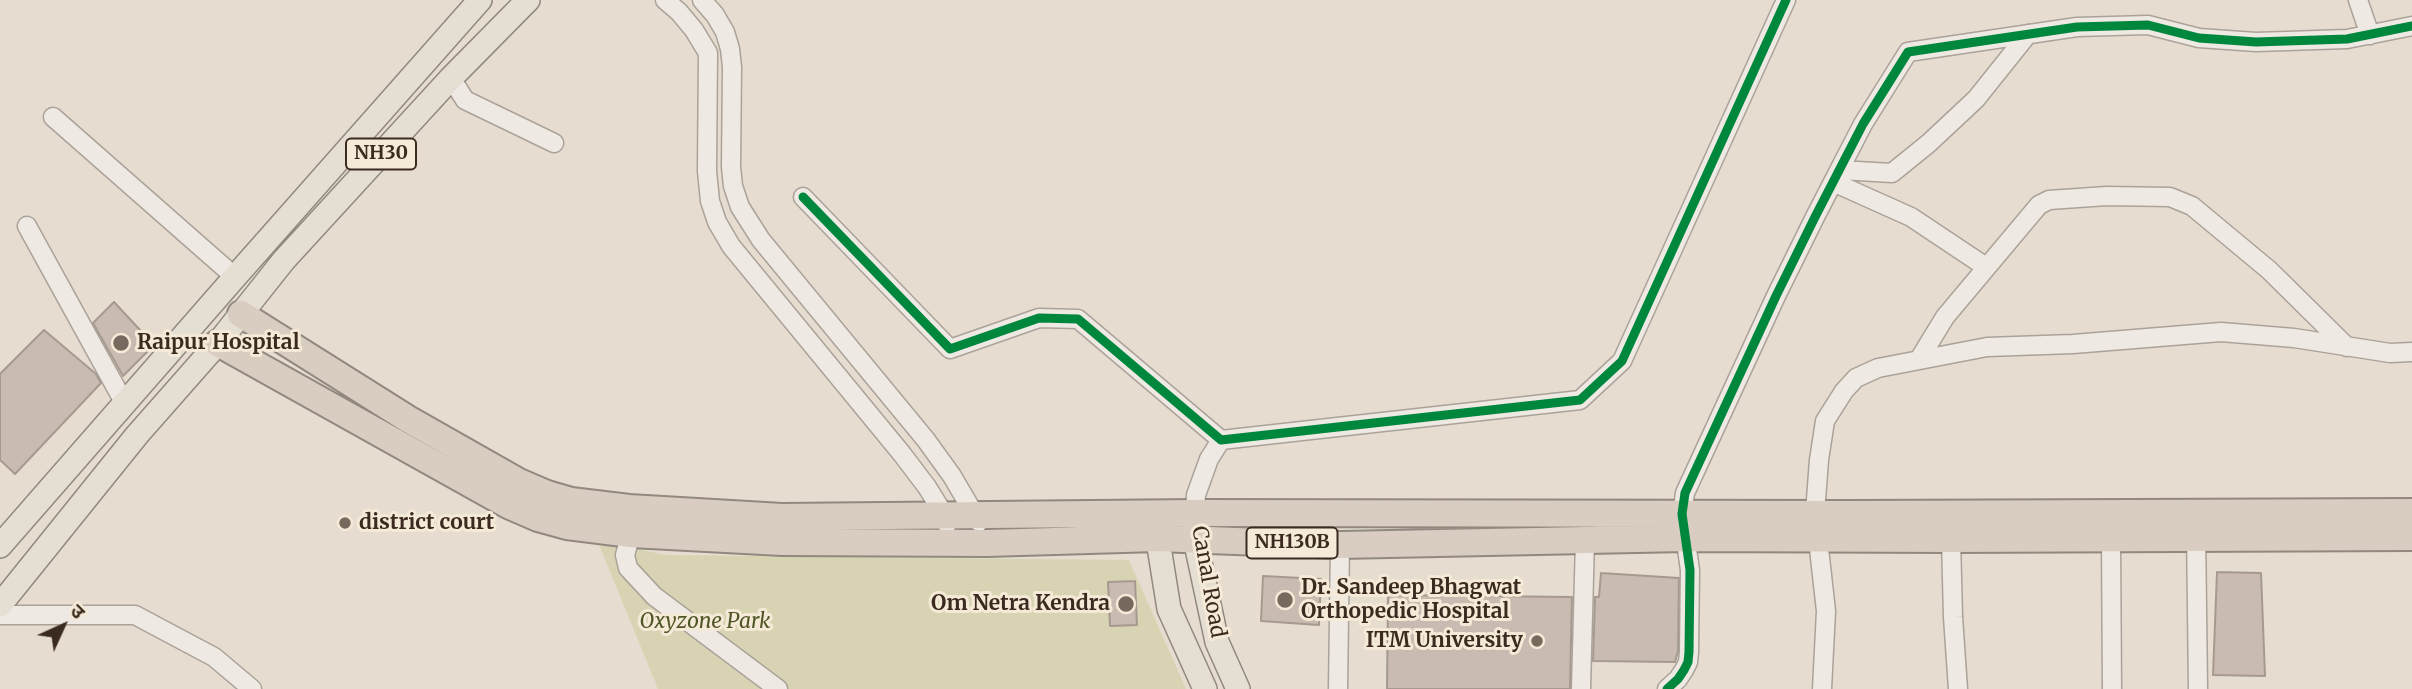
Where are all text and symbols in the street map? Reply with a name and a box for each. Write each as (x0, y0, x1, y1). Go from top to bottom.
road number: NH30 (346, 138, 416, 170)
place label: Raipur Hospital (137, 330, 299, 356)
marker: Raipur Hospital (111, 333, 131, 353)
place label: district court (359, 510, 494, 536)
marker: district court (337, 515, 353, 531)
street label: Canal Road (1186, 524, 1230, 640)
road number: NH130B (1246, 528, 1338, 558)
place label: Dr. Sandeep Bhagwat Orthopedic Hospital (1301, 575, 1521, 625)
marker: Dr. Sandeep Bhagwat Orthopedic Hospital (1275, 590, 1295, 610)
north arrow (28, 591, 98, 661)
place label: Om Netra Kendra (931, 591, 1110, 617)
marker: Om Netra Kendra (1116, 594, 1136, 614)
text: उ (65, 599, 90, 624)
park label: Oxyzone Park (639, 609, 771, 635)
place label: ITM University (1366, 628, 1523, 654)
marker: ITM University (1529, 633, 1545, 649)

